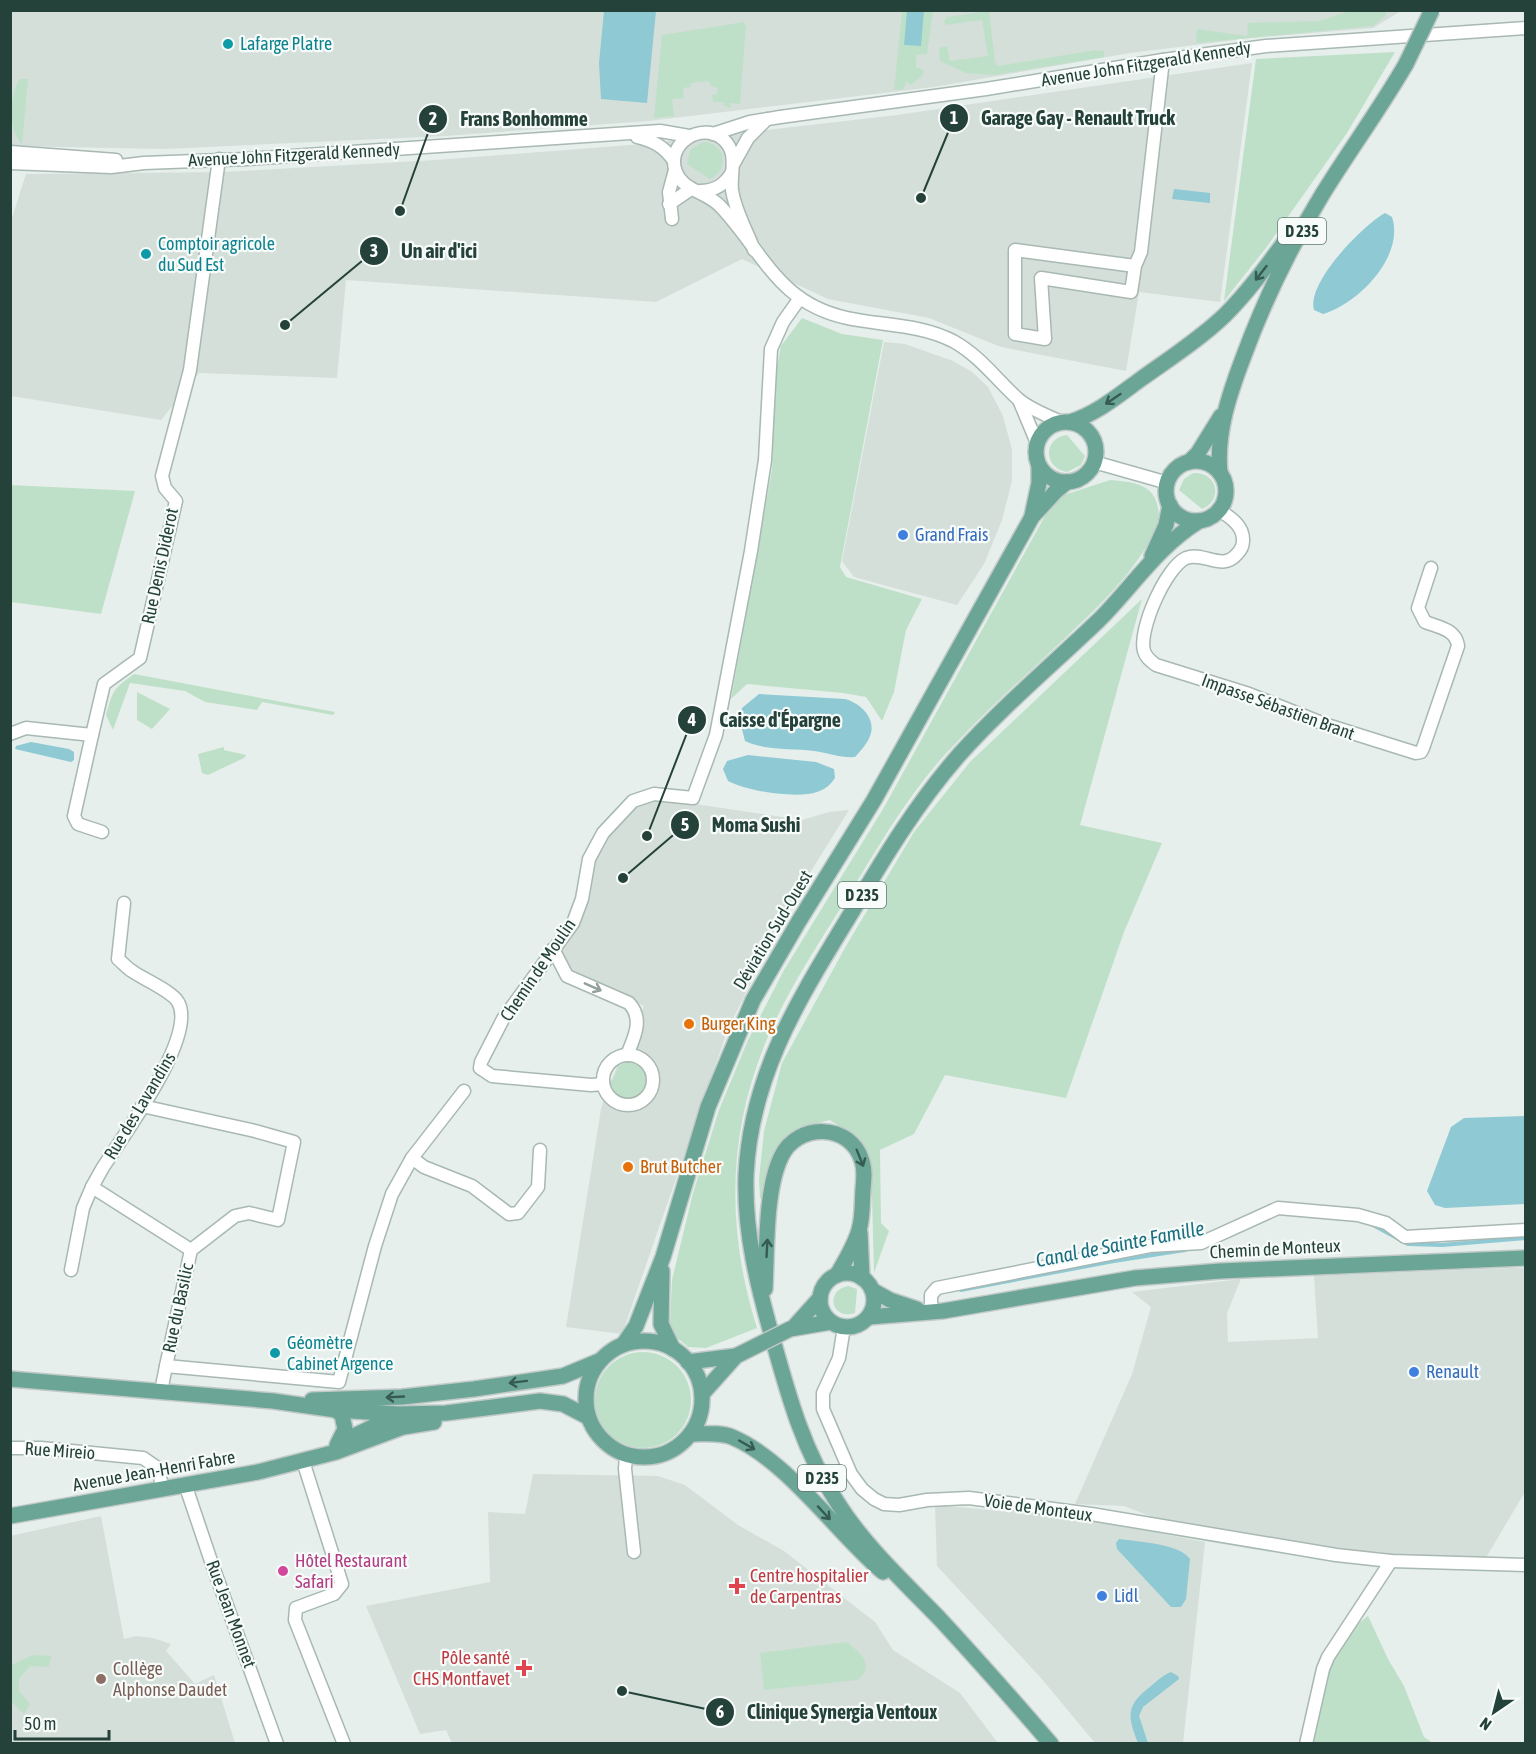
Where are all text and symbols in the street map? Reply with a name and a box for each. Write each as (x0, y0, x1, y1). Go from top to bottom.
place label: Lafarge Platre (240, 33, 332, 54)
marker: Lafarge Platre (221, 37, 235, 51)
street label: Avenue John Fitzgerald Kennedy (1040, 37, 1252, 90)
callout: Garage Gay - Renault Truck (939, 99, 1187, 137)
callout: Frans Bonhomme (418, 100, 600, 138)
text: Garage Gay - Renault Truck (981, 106, 1175, 129)
text: Frans Bonhomme (460, 107, 588, 130)
text: 1 (950, 107, 958, 128)
text: 2 (429, 108, 437, 129)
street label: Avenue John Fitzgerald Kennedy (188, 138, 400, 171)
road number: D 235 (1278, 218, 1326, 244)
callout: Un air d'ici (359, 232, 489, 270)
place label: Comptoir agricole du Sud Est (158, 233, 275, 275)
text: Un air d'ici (401, 239, 477, 262)
text: 3 (370, 240, 378, 261)
marker: Comptoir agricole du Sud Est (139, 247, 153, 261)
one-way arrow (1254, 265, 1267, 281)
one-way arrow (1106, 393, 1122, 405)
street label: Rue Denis Diderot (137, 506, 182, 626)
place label: Grand Frais (915, 524, 988, 545)
marker: Grand Frais (896, 528, 910, 542)
street label: Impasse Sébastien Brant (1199, 669, 1358, 744)
callout: Caisse d'Épargne (677, 701, 853, 739)
text: Caisse d'Épargne (719, 708, 841, 731)
text: 4 (687, 709, 696, 730)
callout: Moma Sushi (670, 806, 813, 844)
text: Moma Sushi (712, 813, 800, 836)
text: 5 (681, 814, 689, 835)
street label: Déviation Sud-Ouest (729, 866, 816, 993)
road number: D 235 (838, 882, 886, 908)
street label: Chemin de Moulin (496, 914, 580, 1025)
one-way arrow (584, 982, 602, 993)
place label: Burger King (701, 1013, 776, 1034)
marker: Burger King (682, 1017, 696, 1031)
street label: Rue des Lavandins (99, 1048, 180, 1163)
one-way arrow (855, 1149, 866, 1167)
place label: Brut Butcher (640, 1156, 722, 1177)
marker: Brut Butcher (621, 1160, 635, 1174)
water label: Canal de Sainte Famille (1034, 1216, 1206, 1271)
street label: Chemin de Monteux (1209, 1235, 1341, 1262)
one-way arrow (762, 1239, 773, 1259)
street label: Rue du Basilic (158, 1261, 197, 1355)
place label: Géomètre Cabinet Argence (287, 1332, 393, 1374)
marker: Géomètre Cabinet Argence (268, 1346, 282, 1360)
place label: Renault (1426, 1361, 1479, 1382)
marker: Renault (1407, 1365, 1421, 1379)
one-way arrow (509, 1377, 529, 1388)
one-way arrow (385, 1391, 405, 1402)
street label: Rue Mireio (24, 1438, 96, 1463)
one-way arrow (738, 1440, 755, 1452)
street label: Avenue Jean-Henri Fabre (71, 1446, 237, 1495)
road number: D 235 (798, 1465, 846, 1491)
street label: Voie de Monteux (983, 1490, 1094, 1525)
one-way arrow (817, 1506, 831, 1521)
place label: Hôtel Restaurant Safari (295, 1550, 407, 1592)
street label: Rue Jean Monnet (202, 1557, 261, 1671)
marker: Hôtel Restaurant Safari (276, 1564, 290, 1578)
place label: Centre hospitalier de Carpentras (750, 1565, 869, 1607)
marker: Centre hospitalier de Carpentras (728, 1577, 746, 1595)
place label: Lidl (1114, 1585, 1139, 1606)
marker: Lidl (1095, 1589, 1109, 1603)
place label: Pôle santé CHS Montfavet (413, 1647, 510, 1689)
place label: Collège Alphonse Daudet (113, 1658, 227, 1700)
marker: Pôle santé CHS Montfavet (515, 1659, 533, 1677)
marker: Collège Alphonse Daudet (94, 1672, 108, 1686)
north arrow (1464, 1682, 1524, 1742)
callout: Clinique Synergia Ventoux (705, 1693, 950, 1731)
text: Clinique Synergia Ventoux (747, 1700, 937, 1723)
text: 6 (716, 1701, 724, 1722)
scale bar (15, 1703, 110, 1741)
text: 50 m (24, 1713, 56, 1734)
text: N (1476, 1714, 1494, 1734)

